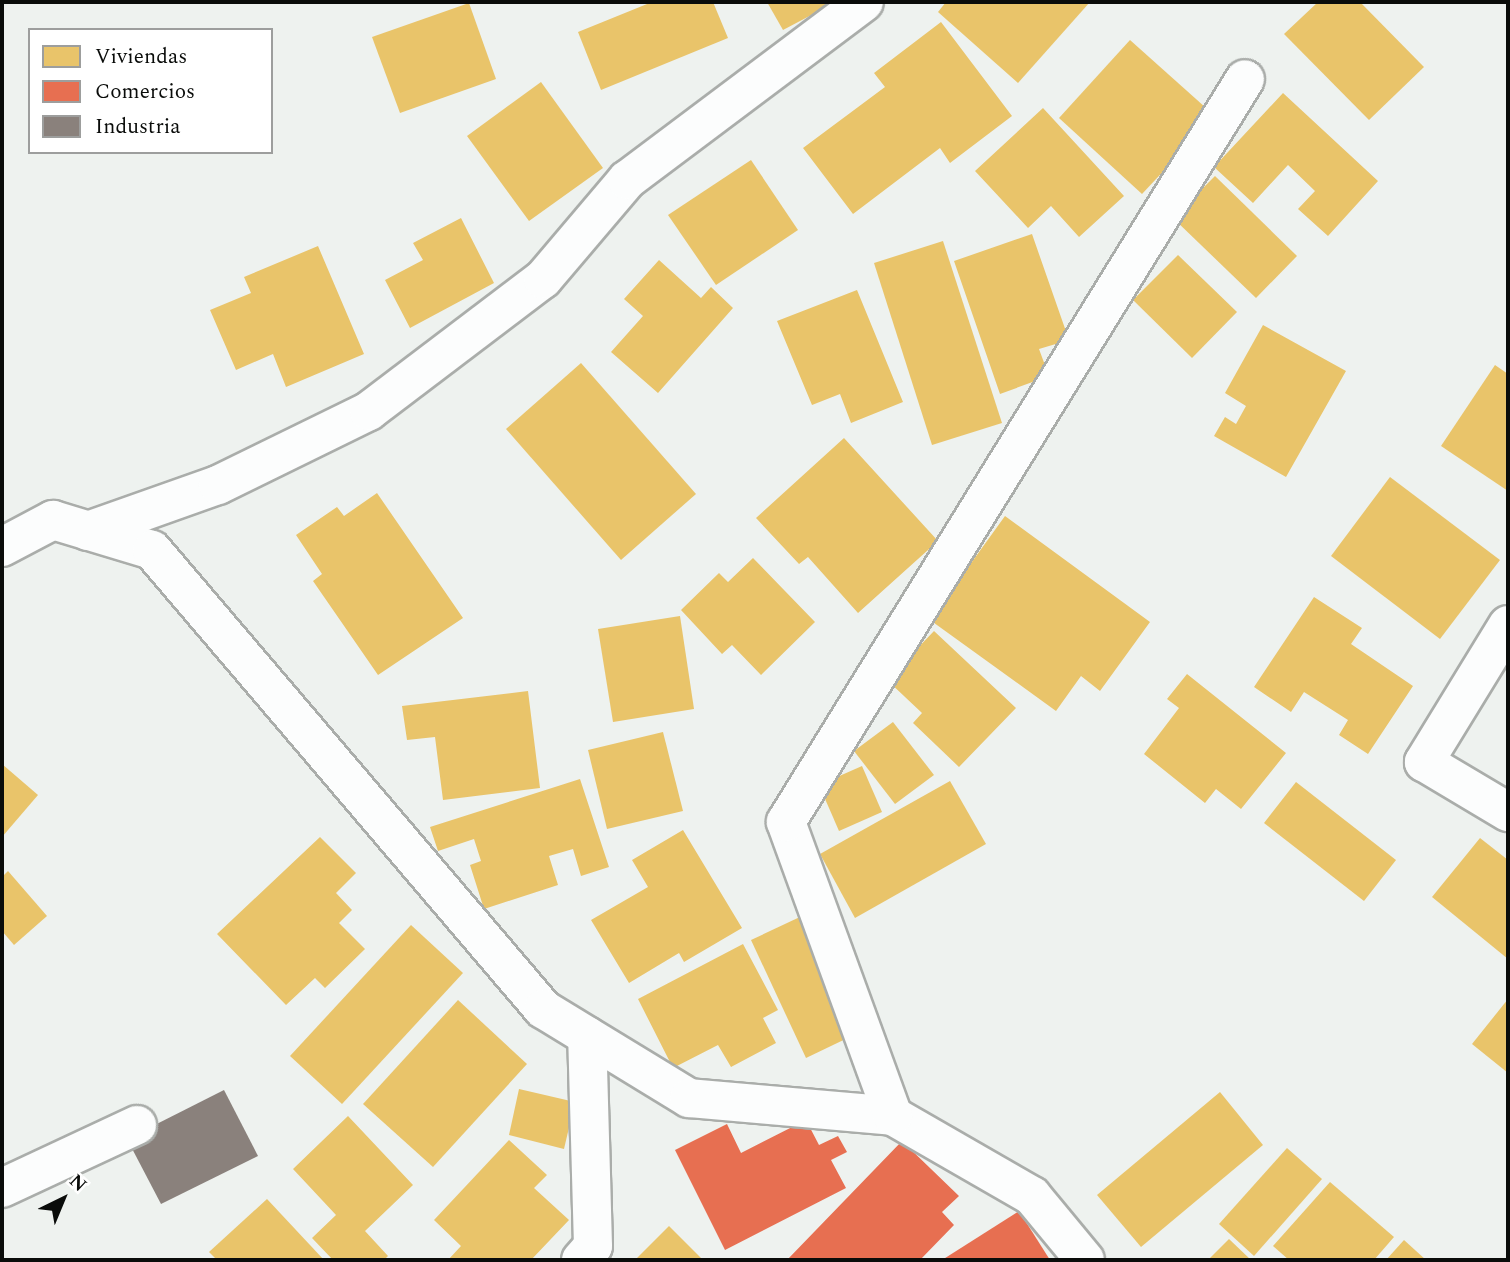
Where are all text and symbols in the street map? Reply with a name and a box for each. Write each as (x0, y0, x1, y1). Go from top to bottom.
legend (28, 28, 273, 154)
text: Viviendas (95, 41, 187, 73)
text: Comercios (95, 76, 195, 108)
text: Industria (95, 111, 181, 143)
north arrow (28, 1164, 98, 1234)
text: N (62, 1167, 93, 1199)

